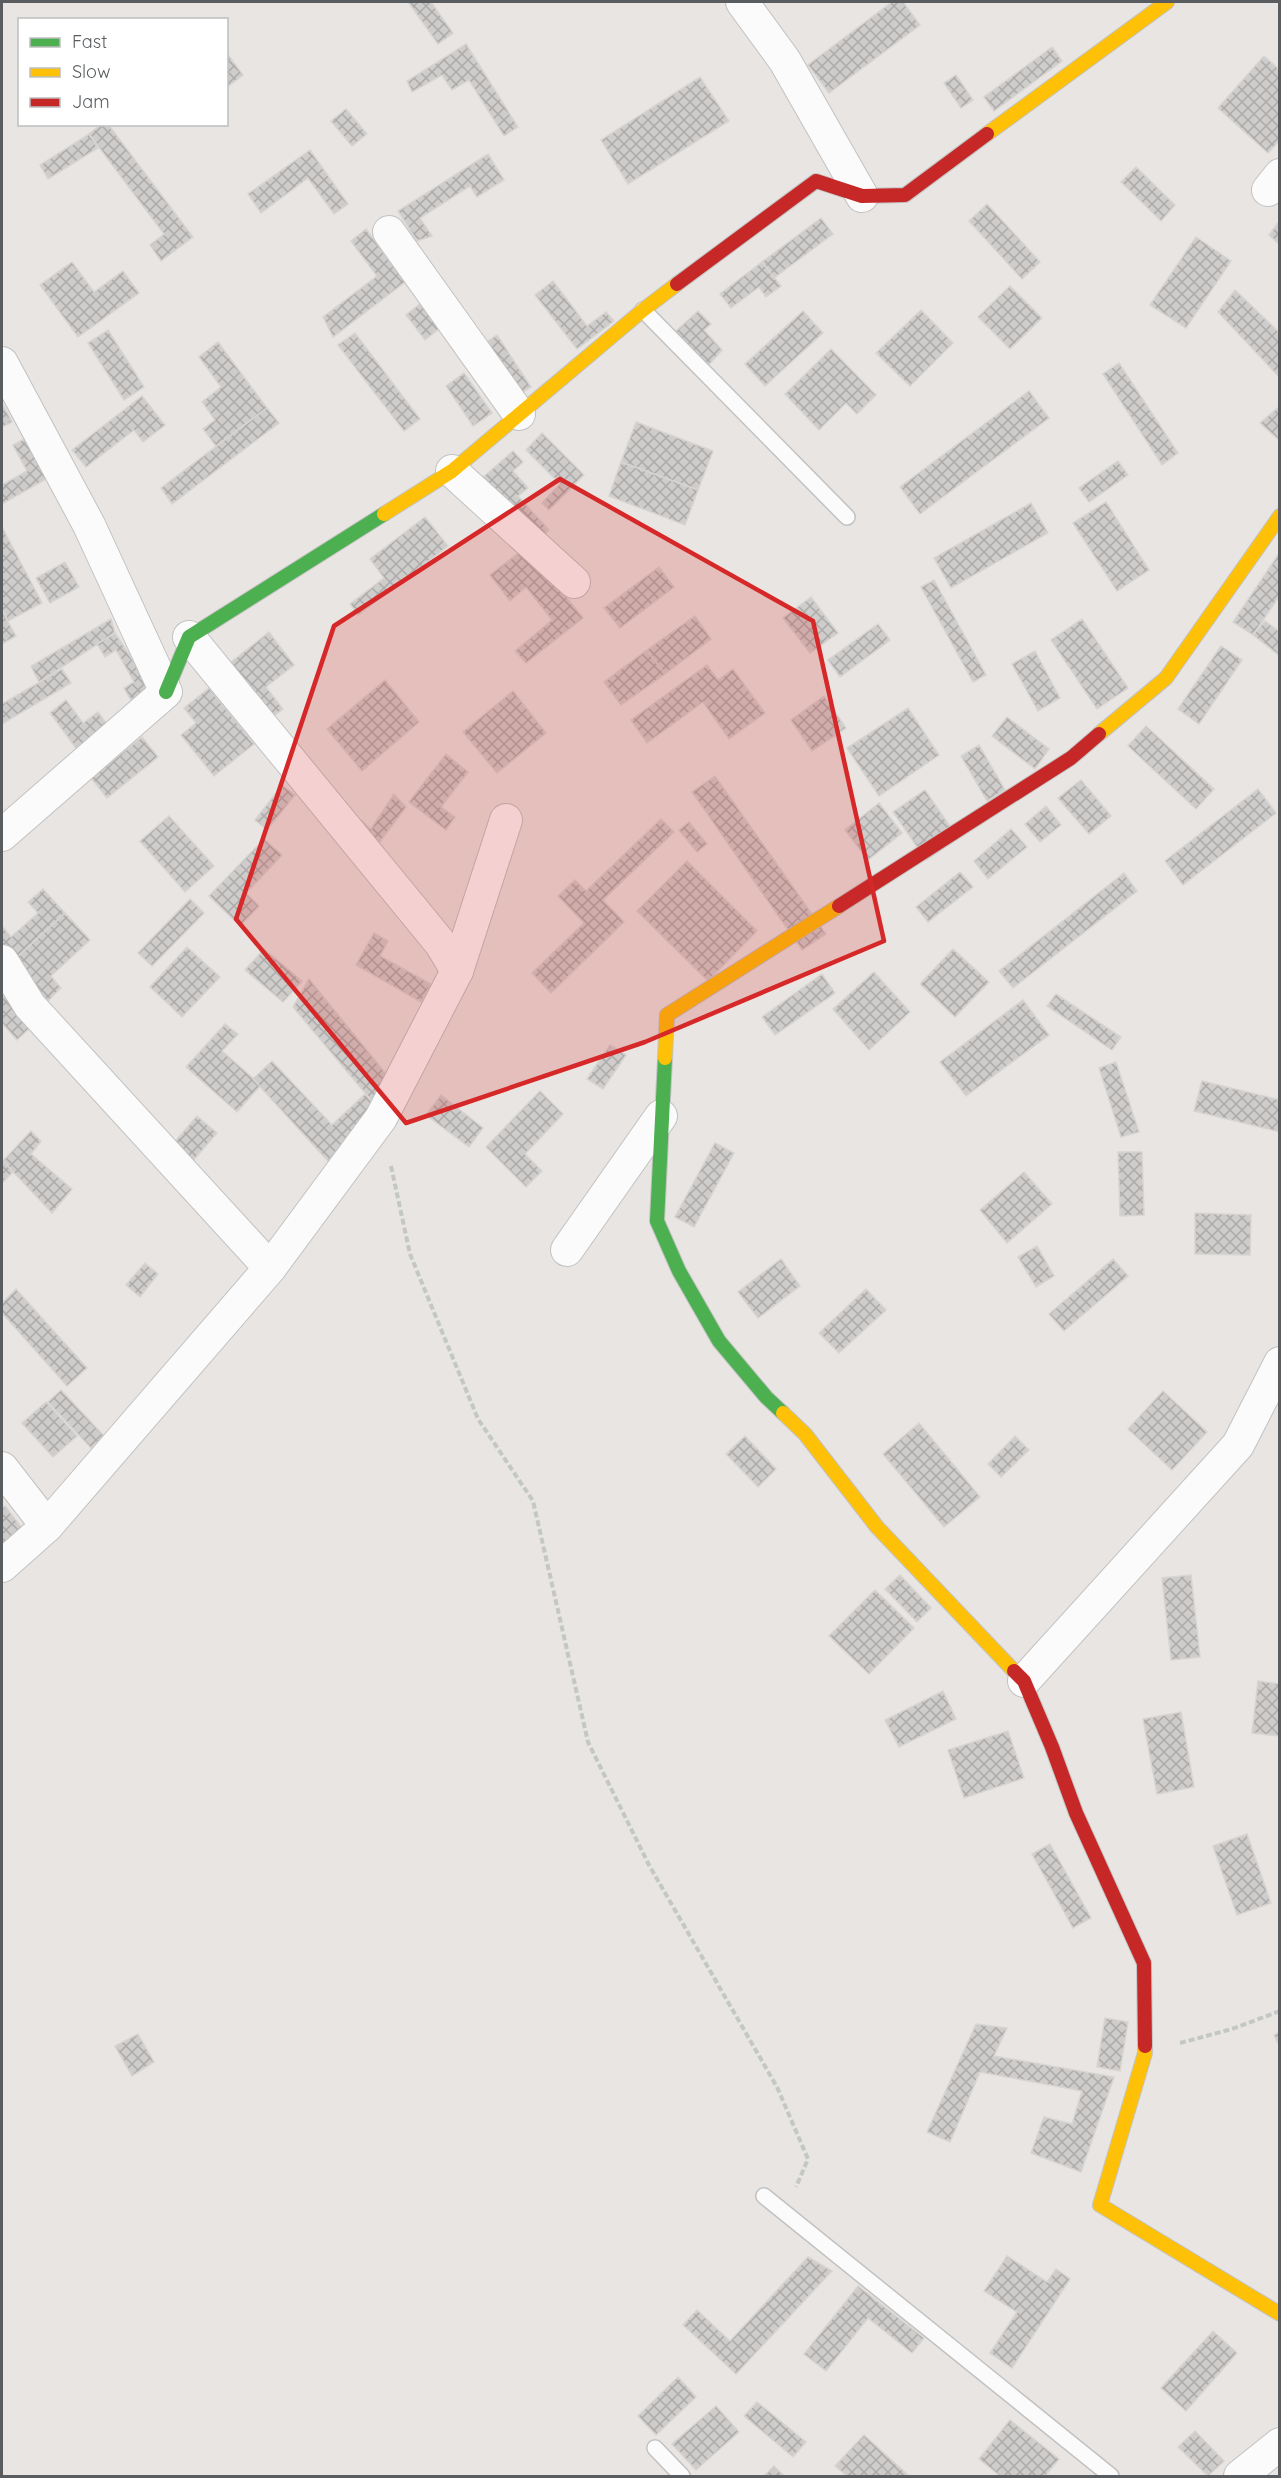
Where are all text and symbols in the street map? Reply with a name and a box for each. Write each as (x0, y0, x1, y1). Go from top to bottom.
legend (18, 18, 228, 126)
text: Fast (72, 30, 107, 53)
text: Slow (72, 60, 110, 83)
text: Jam (72, 90, 110, 113)

